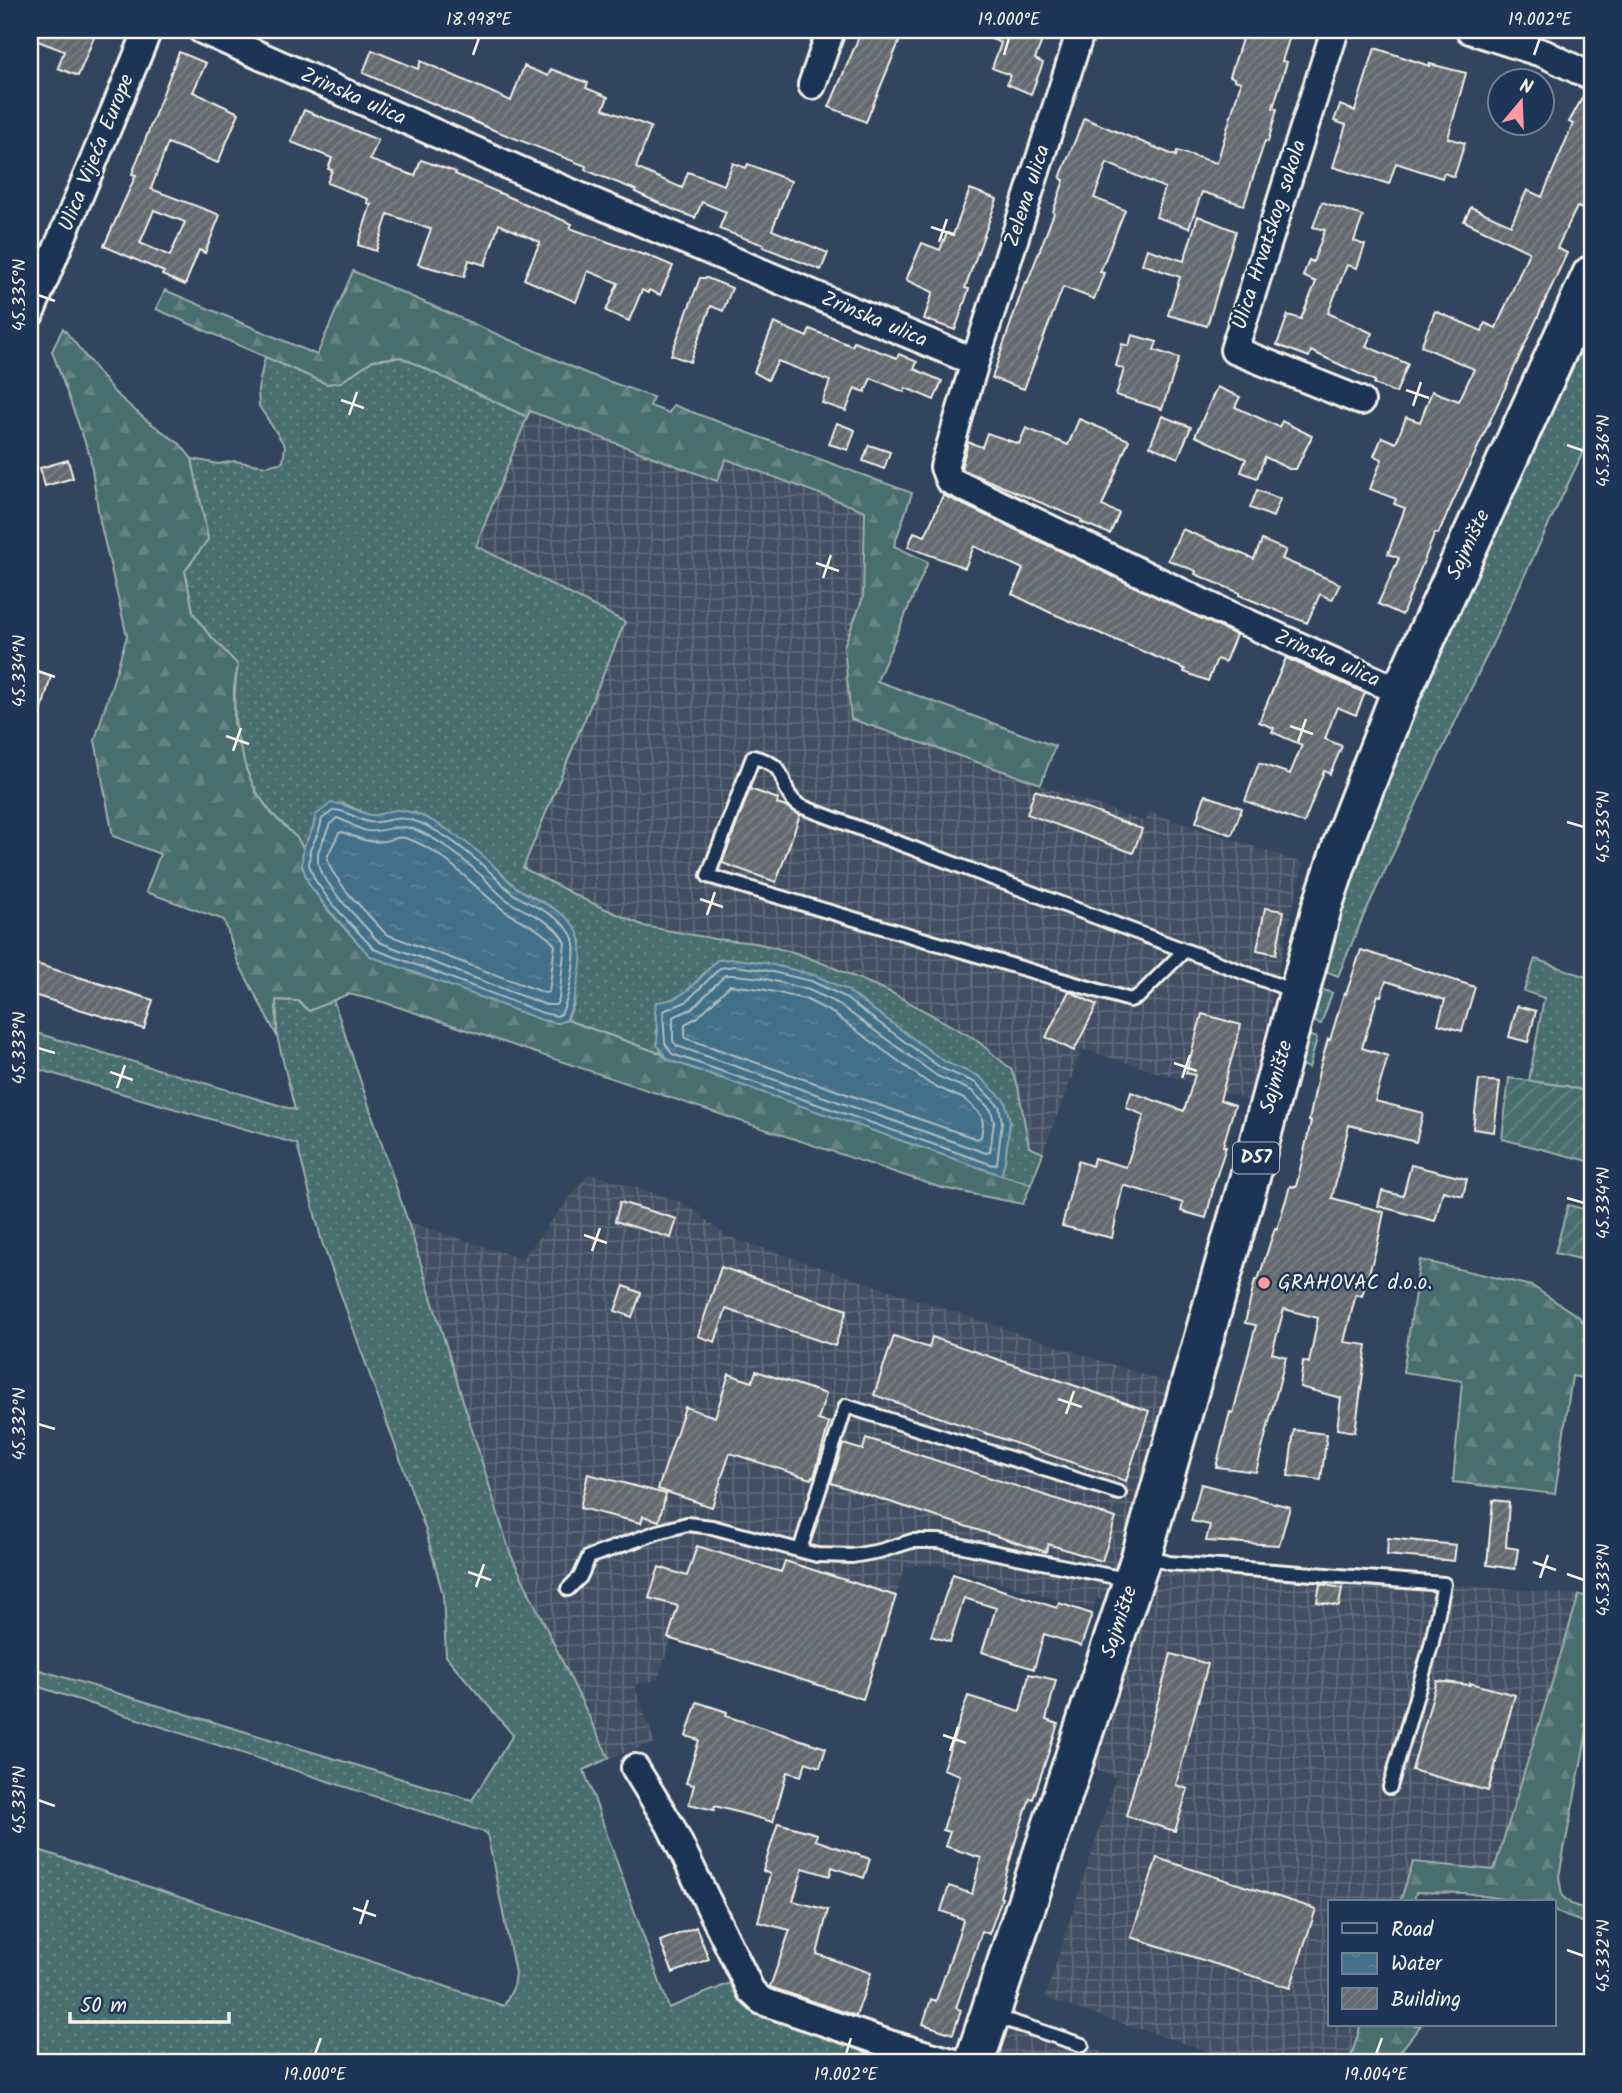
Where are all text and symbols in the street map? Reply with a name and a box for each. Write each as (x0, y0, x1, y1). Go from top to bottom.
text: 18.998°E (446, 6, 512, 35)
text: 19.000°E (978, 6, 1041, 35)
text: 19.002°E (1508, 6, 1572, 35)
street label: Zrinska ulica (295, 59, 411, 135)
north arrow (1486, 66, 1556, 136)
street label: Ulica Vijeća Europe (50, 69, 144, 237)
text: N (1515, 72, 1536, 104)
street label: Ulica Hrvatskog sokola (1224, 136, 1316, 334)
street label: Zelena ulica (996, 141, 1060, 251)
text: 45.335°N (6, 259, 35, 331)
street label: Zrinska ulica (816, 283, 932, 357)
text: 45.336°N (1590, 415, 1619, 487)
street label: Sajmište (1438, 504, 1500, 586)
street label: Zrinska ulica (1269, 621, 1385, 697)
text: 45.334°N (6, 635, 35, 707)
text: 45.335°N (1590, 791, 1619, 863)
text: 45.333°N (6, 1012, 35, 1084)
street label: Sajmište (1251, 1036, 1303, 1117)
road number: D57 (1233, 1142, 1279, 1174)
text: 45.334°N (1590, 1167, 1619, 1239)
place label: GRAHOVAC d.o.o. (1278, 1267, 1432, 1300)
marker: GRAHOVAC d.o.o. (1256, 1275, 1272, 1291)
text: 45.332°N (6, 1387, 35, 1461)
text: 45.333°N (1590, 1544, 1619, 1616)
street label: Sajmište (1093, 1581, 1147, 1663)
text: 45.331°N (6, 1766, 35, 1834)
legend (1328, 1900, 1556, 2026)
text: Road (1391, 1914, 1434, 1947)
text: 45.332°N (1590, 1919, 1619, 1993)
text: Water (1391, 1948, 1443, 1981)
scale bar (70, 1981, 229, 2025)
text: Building (1391, 1984, 1461, 2017)
text: 50 m (80, 1990, 127, 2023)
text: 19.000°E (284, 2061, 347, 2090)
text: 19.002°E (814, 2061, 878, 2090)
text: 19.004°E (1344, 2061, 1408, 2090)

